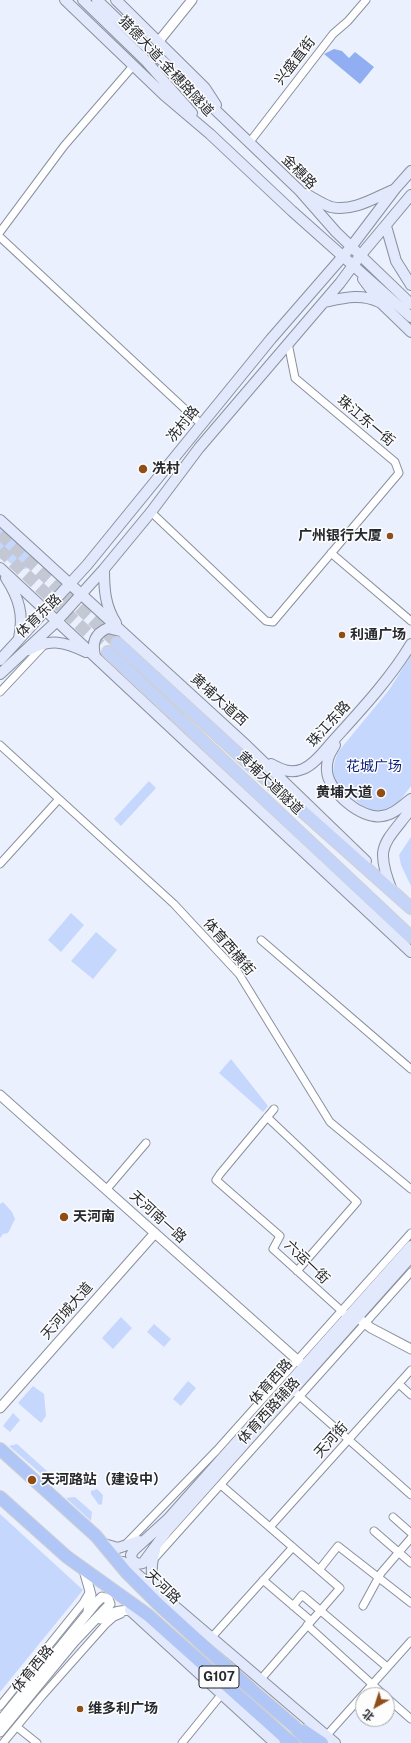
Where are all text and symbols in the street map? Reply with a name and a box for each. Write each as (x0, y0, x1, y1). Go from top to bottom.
street label: 猎德大道-金穗路隧道 (115, 12, 217, 120)
street label: 兴盛直街 (271, 34, 319, 88)
street label: 金穗路 (278, 151, 320, 193)
street label: 珠江东一街 (334, 392, 398, 450)
street label: 冼村路 (163, 402, 203, 446)
place label: 冼村 (152, 461, 180, 477)
marker: 冼村 (137, 463, 149, 475)
place label: 广州银行大厦 (298, 528, 382, 544)
marker: 广州银行大厦 (385, 531, 395, 541)
street label: 体育东路 (13, 591, 65, 641)
place label: 利通广场 (350, 627, 406, 643)
marker: 利通广场 (337, 630, 347, 640)
street label: 黄埔大道西 (187, 670, 251, 730)
street label: 珠江东路 (304, 698, 354, 750)
street label: 黄埔大道隧道 (234, 748, 306, 818)
park label: 花城广场 (346, 759, 402, 775)
place label: 黄埔大道 (316, 785, 372, 801)
marker: 黄埔大道 (375, 787, 387, 799)
street label: 体育西横街 (200, 915, 258, 979)
street label: 天河南一路 (126, 1187, 190, 1247)
place label: 天河南 (73, 1209, 115, 1225)
marker: 天河南 (58, 1211, 70, 1223)
street label: 六运一街 (281, 1237, 333, 1287)
street label: 天河城大道 (38, 1279, 96, 1343)
street label: 体育西路 (246, 1356, 296, 1408)
street label: 体育西路辅路 (235, 1374, 303, 1448)
street label: 天河街 (311, 1419, 351, 1461)
place label: 天河路站（建设中） (41, 1472, 167, 1488)
marker: 天河路站（建设中） (26, 1474, 38, 1486)
street label: 天河路 (142, 1566, 184, 1608)
street label: 体育西路 (9, 1642, 57, 1696)
road number: G107 (199, 1666, 239, 1688)
north arrow (355, 1687, 395, 1727)
place label: 维多利广场 (88, 1701, 158, 1717)
marker: 维多利广场 (75, 1704, 85, 1714)
text: 北 (360, 1707, 376, 1724)

